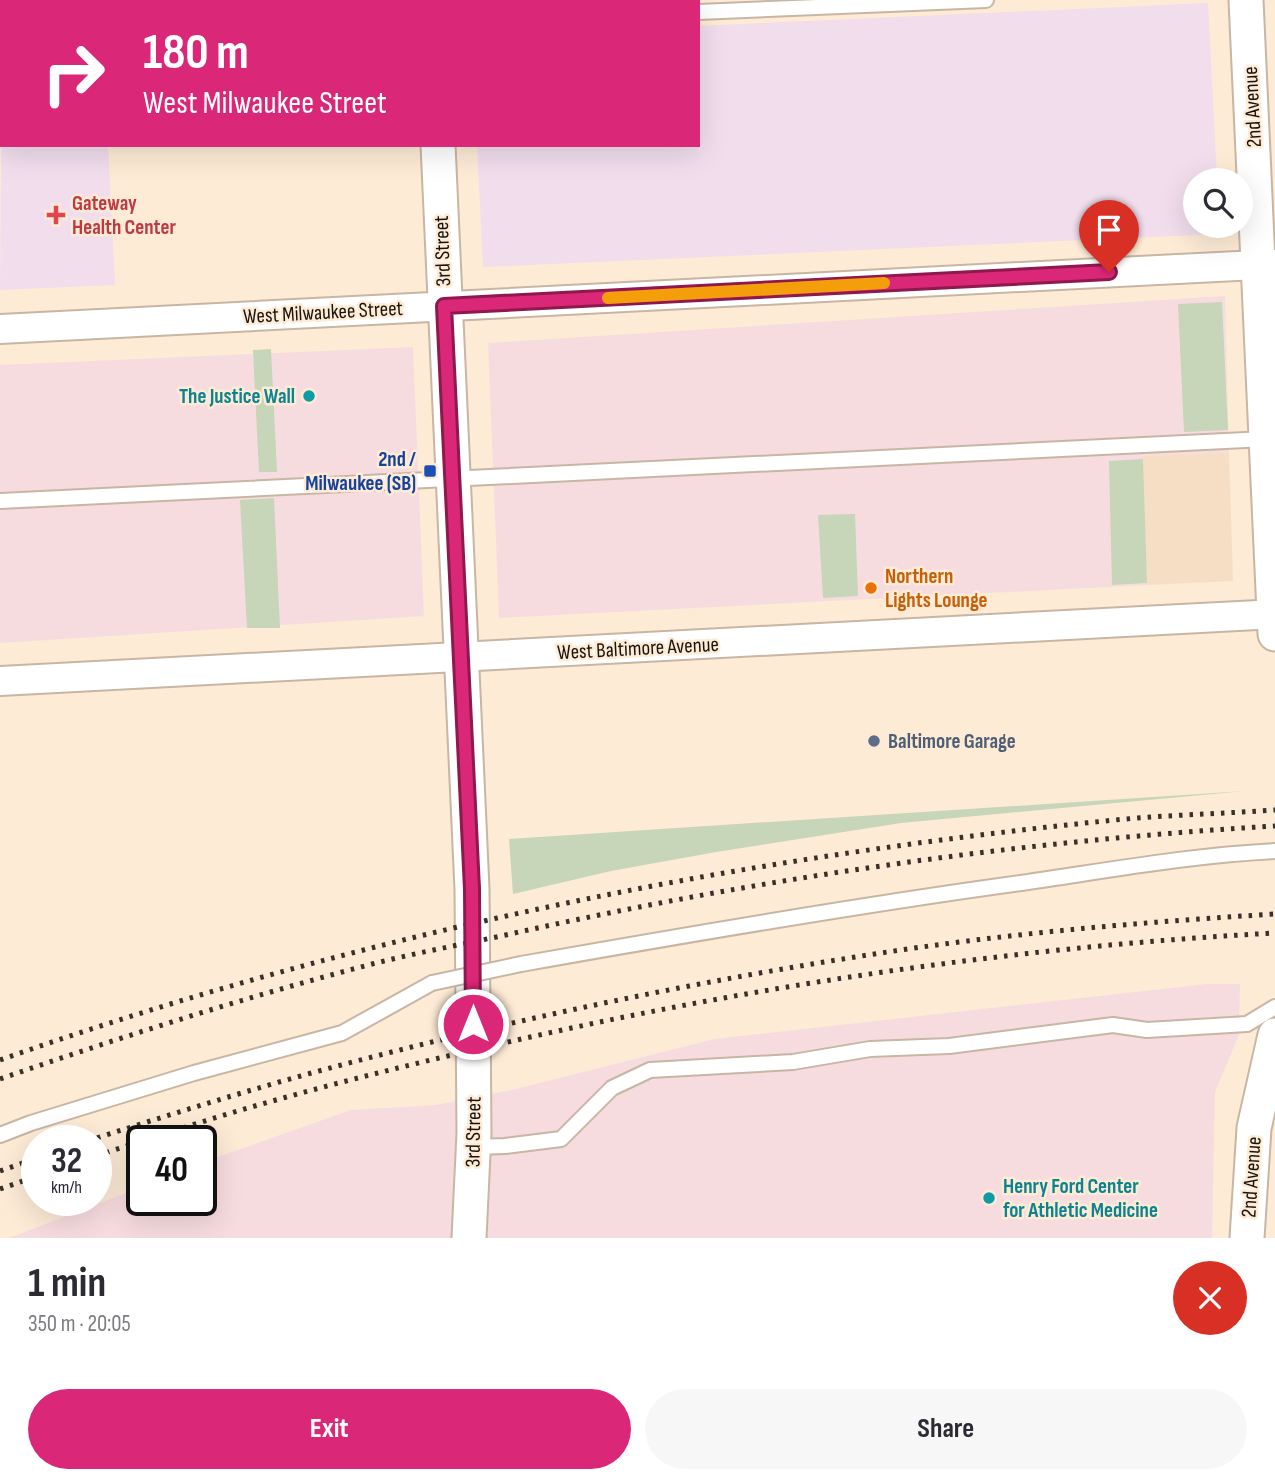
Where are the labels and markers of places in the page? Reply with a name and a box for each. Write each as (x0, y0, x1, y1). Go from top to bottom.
place label: Gateway Health Center (72, 191, 176, 240)
pin (1079, 200, 1139, 272)
marker: Gateway Health Center (46, 205, 66, 225)
place label: The Justice Wall (179, 384, 295, 409)
marker: The Justice Wall (301, 388, 317, 404)
place label: 2nd / Milwaukee (SB) (305, 447, 416, 496)
marker: 2nd / Milwaukee (SB) (422, 463, 438, 479)
place label: Northern Lights Lounge (885, 564, 988, 613)
marker: Northern Lights Lounge (863, 580, 879, 596)
place label: Baltimore Garage (888, 729, 1016, 754)
marker: Baltimore Garage (866, 733, 882, 749)
place label: Henry Ford Center for Athletic Medicine (1003, 1174, 1158, 1223)
marker: Henry Ford Center for Athletic Medicine (981, 1190, 997, 1206)

